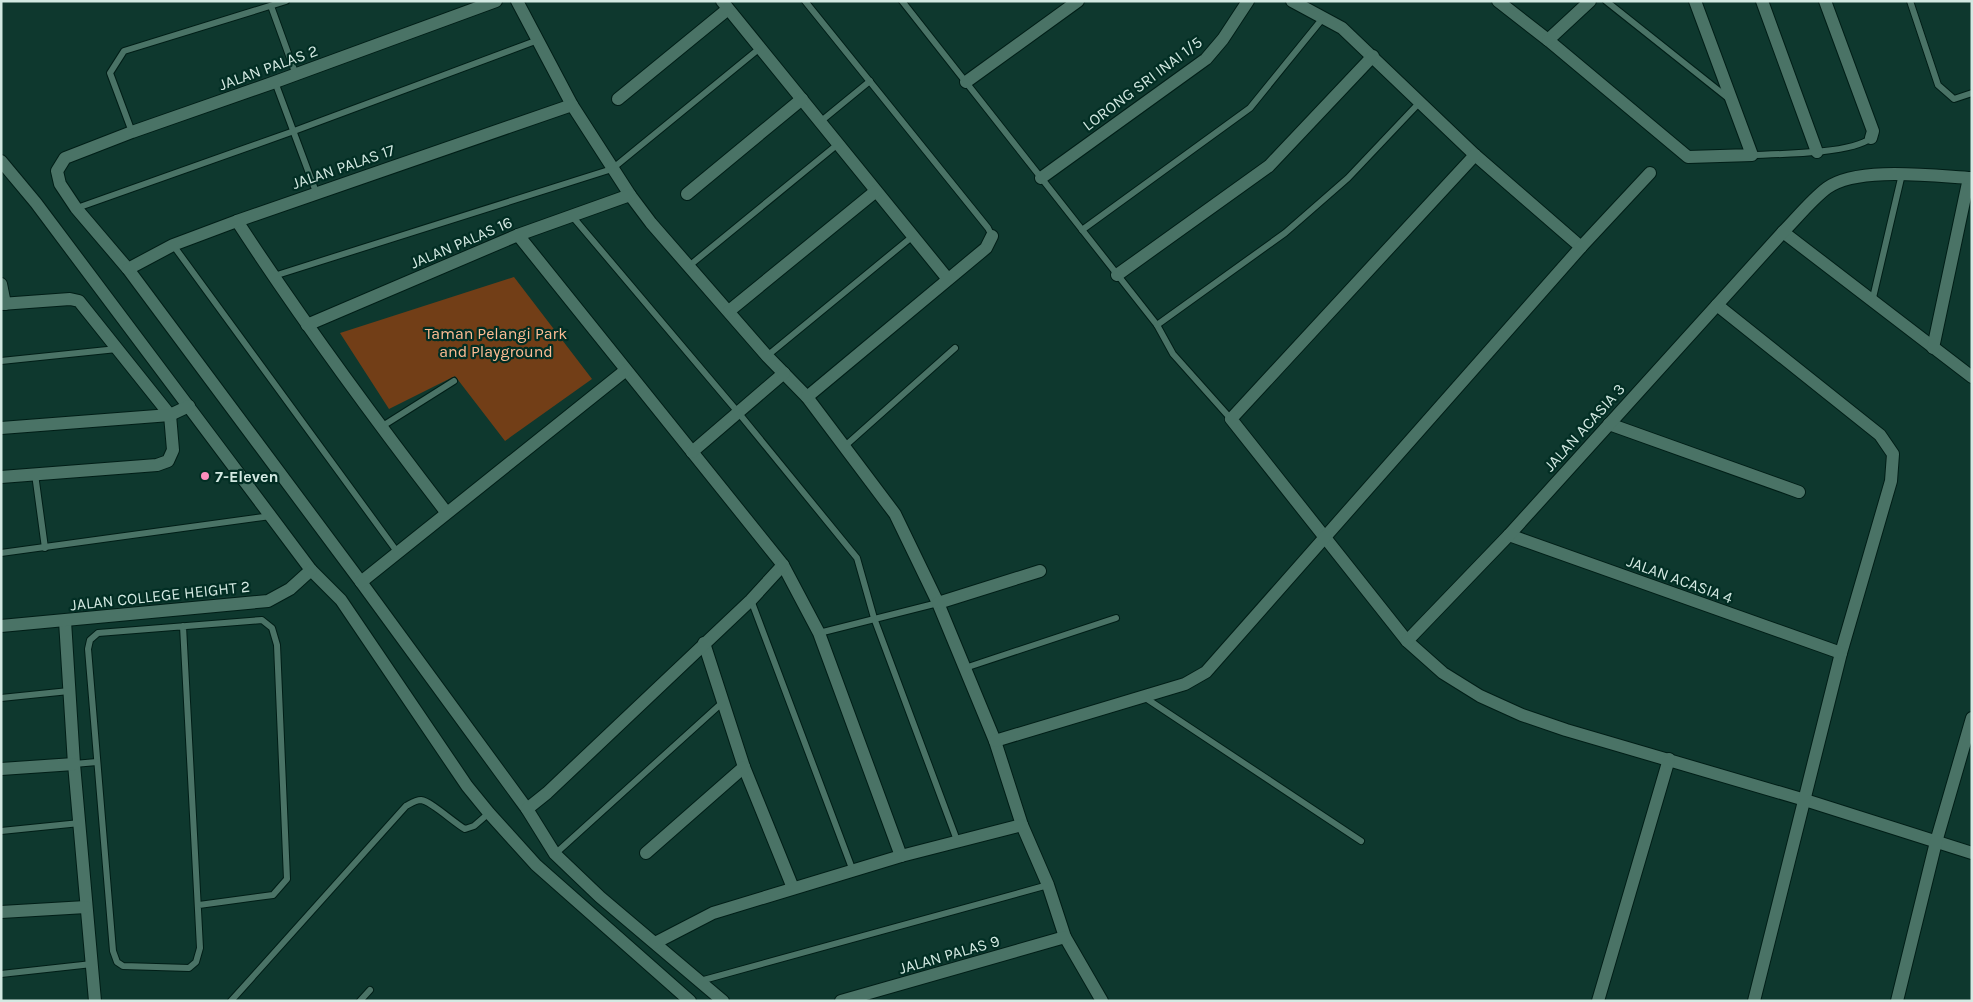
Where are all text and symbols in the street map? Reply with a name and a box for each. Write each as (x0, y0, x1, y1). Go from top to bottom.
street label: LORONG SRI INAI 1/5 (1079, 32, 1206, 135)
street label: JALAN PALAS 2 (216, 41, 320, 94)
street label: JALAN PALAS 17 (289, 140, 398, 193)
street label: JALAN PALAS 16 (407, 212, 515, 273)
park label: Taman Pelangi Park and Playground (425, 324, 567, 361)
street label: JALAN ACASIA 3 (1540, 379, 1629, 475)
place label: 7-Eleven (215, 467, 278, 486)
marker: 7-Eleven (199, 470, 211, 482)
street label: JALAN ACASIA 4 (1624, 552, 1735, 607)
street label: JALAN COLLEGE HEIGHT 2 (69, 577, 251, 614)
street label: JALAN PALAS 9 (897, 931, 1002, 978)

